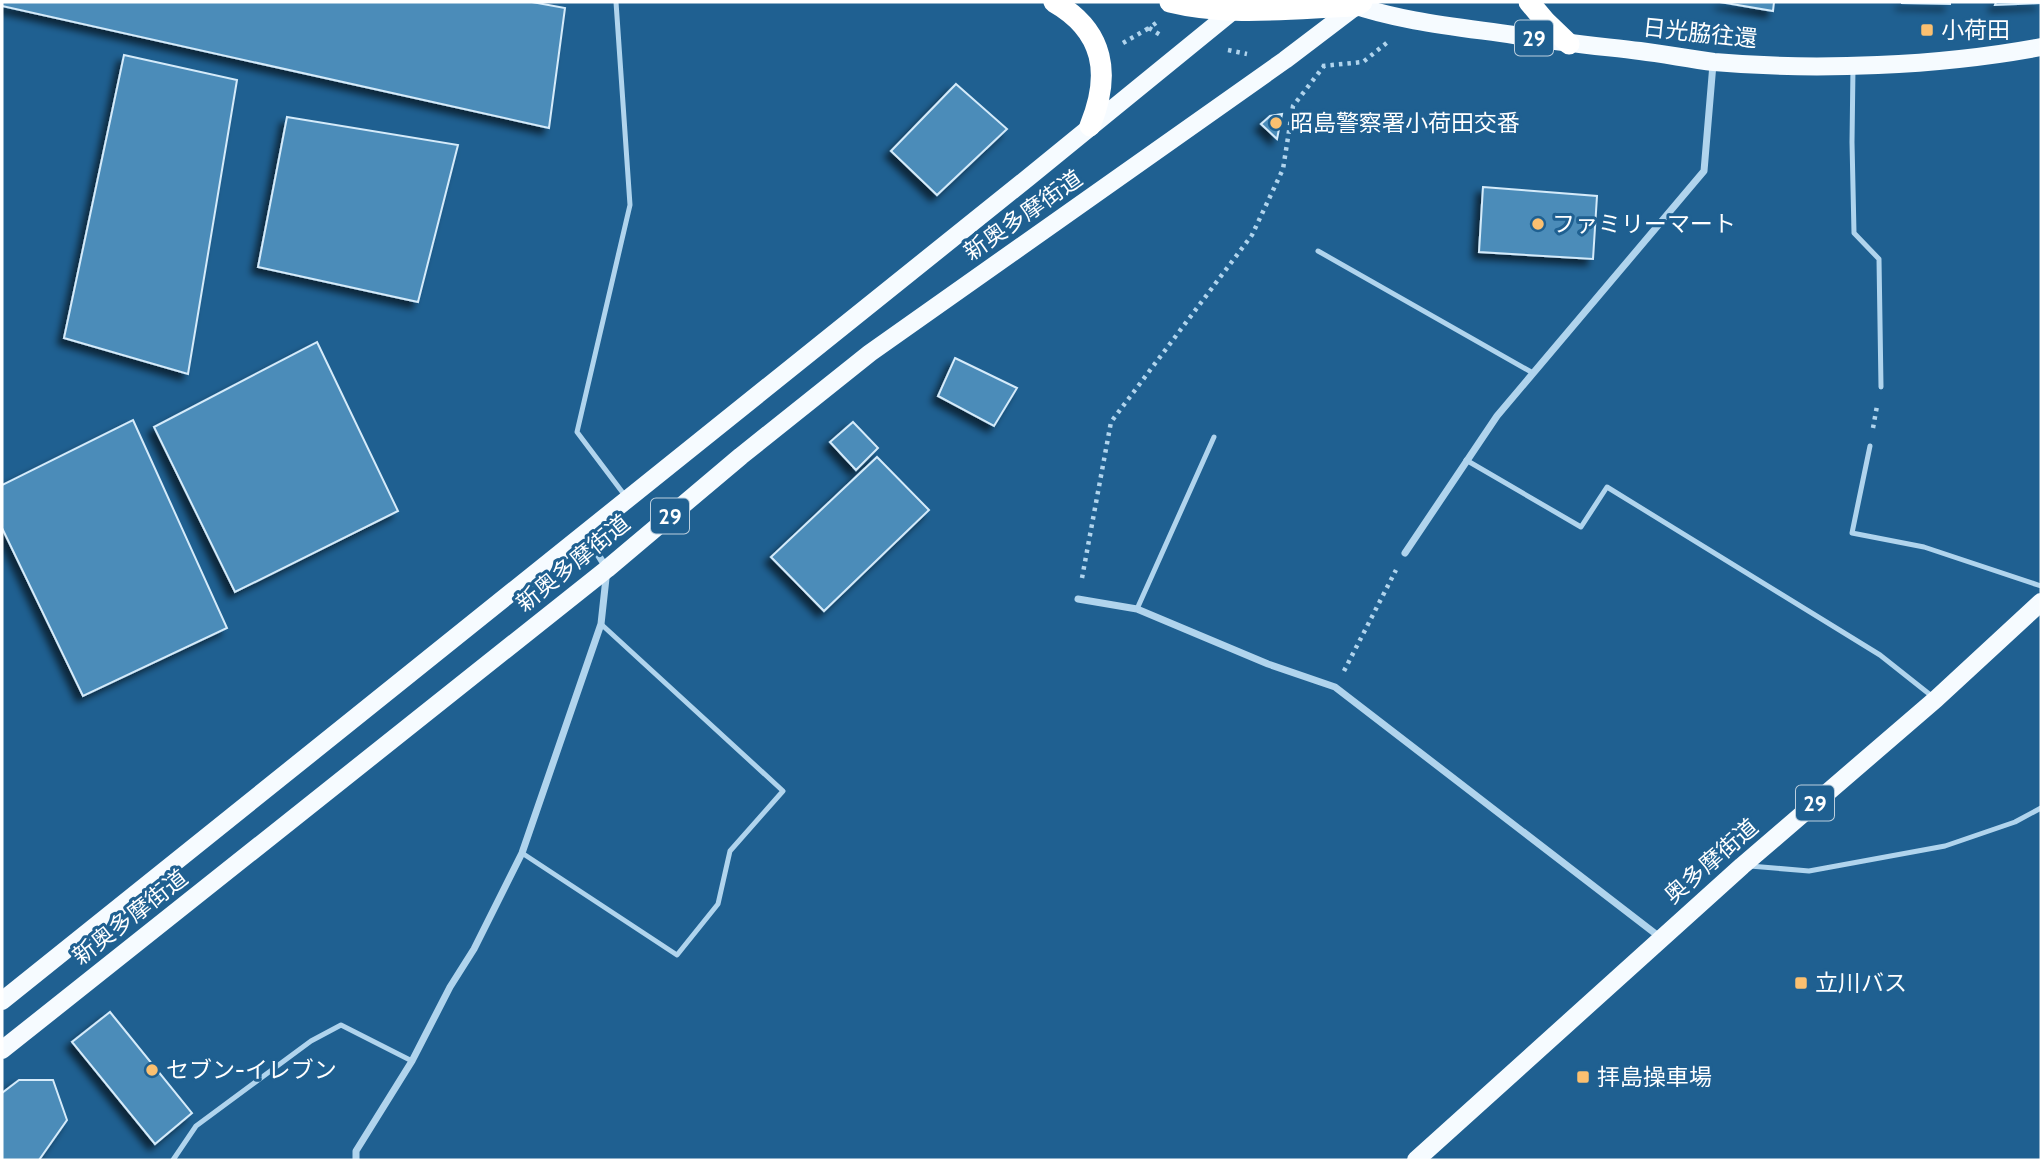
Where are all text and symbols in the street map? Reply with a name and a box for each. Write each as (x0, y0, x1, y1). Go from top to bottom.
street label: 日光脇往還 (1641, 13, 1759, 53)
place label: 小荷田 (1941, 16, 2010, 44)
road number: 29 (1515, 20, 1553, 56)
marker: 小荷田 (1919, 22, 1935, 38)
place label: 昭島警察署小荷田交番 (1290, 109, 1520, 137)
marker: 昭島警察署小荷田交番 (1268, 115, 1284, 131)
street label: 新奥多摩街道 (958, 164, 1088, 266)
place label: ファミリーマート (1552, 210, 1736, 238)
marker: ファミリーマート (1530, 216, 1546, 232)
road number: 29 (651, 498, 689, 534)
street label: 新奥多摩街道 (511, 509, 635, 617)
road number: 29 (1796, 786, 1834, 820)
street label: 奥多摩街道 (1658, 813, 1764, 909)
street label: 新奥多摩街道 (67, 863, 193, 971)
place label: 立川バス (1815, 969, 1907, 997)
marker: 立川バス (1793, 975, 1809, 991)
place label: セブン-イレブン (166, 1056, 337, 1084)
marker: セブン-イレブン (144, 1062, 160, 1078)
place label: 拝島操車場 (1597, 1063, 1712, 1091)
marker: 拝島操車場 (1575, 1069, 1591, 1085)

